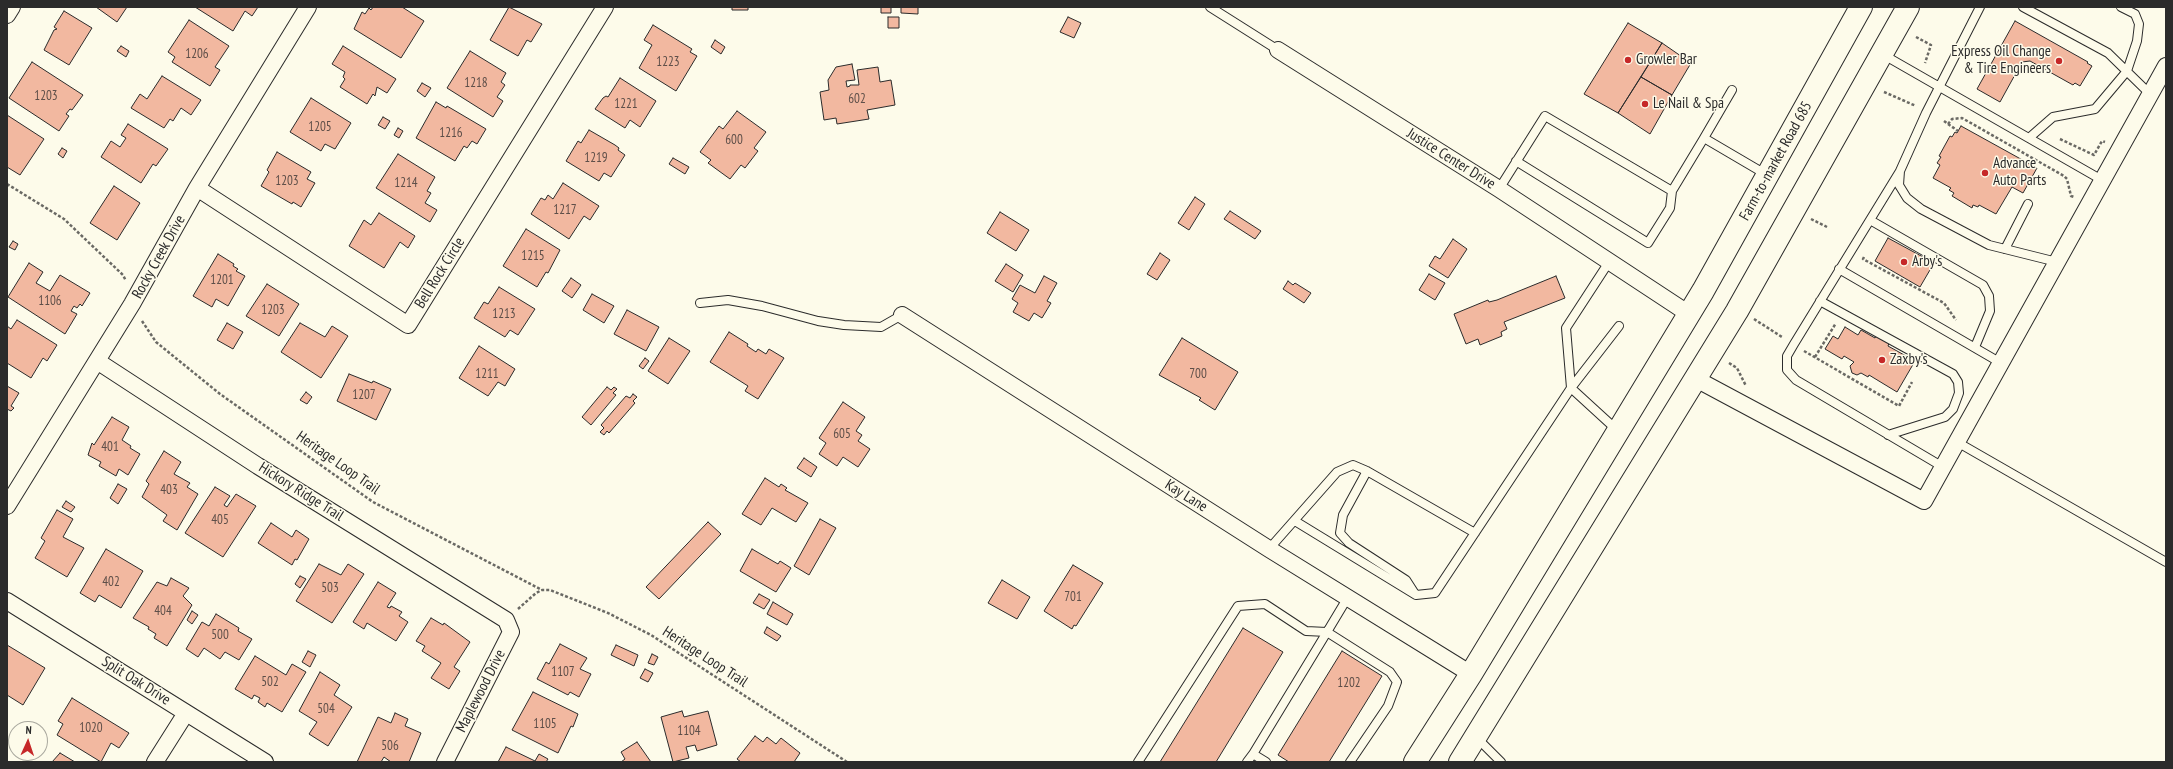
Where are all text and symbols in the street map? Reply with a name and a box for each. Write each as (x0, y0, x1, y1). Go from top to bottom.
place label: Express Oil Change & Tire Engineers (1951, 43, 2051, 78)
house number: 1206 (185, 46, 209, 62)
place label: Growler Bar (1636, 51, 1697, 69)
house number: 1223 (656, 54, 680, 70)
marker: Growler Bar (1623, 55, 1633, 65)
marker: Express Oil Change & Tire Engineers (2054, 56, 2064, 66)
house number: 1218 (464, 75, 488, 91)
house number: 1203 (34, 88, 58, 104)
house number: 602 (848, 91, 866, 107)
place label: Le Nail & Spa (1653, 95, 1724, 113)
house number: 1221 (614, 96, 638, 112)
street label: Farm-to-market Road 685 (1736, 98, 1816, 224)
marker: Le Nail & Spa (1640, 99, 1650, 109)
house number: 1205 (308, 119, 332, 135)
house number: 1216 (439, 125, 463, 141)
street label: Justice Center Drive (1403, 125, 1499, 193)
house number: 600 (725, 132, 743, 148)
house number: 1219 (584, 150, 608, 166)
place label: Advance Auto Parts (1993, 155, 2046, 190)
marker: Advance Auto Parts (1980, 168, 1990, 178)
house number: 1203 (275, 173, 299, 189)
house number: 1214 (394, 175, 418, 191)
house number: 1217 (553, 202, 577, 218)
street label: Rocky Creek Drive (129, 212, 189, 302)
street label: Bell Rock Circle (411, 234, 469, 312)
house number: 1215 (521, 248, 545, 264)
place label: Arby's (1912, 253, 1942, 271)
marker: Arby's (1899, 257, 1909, 267)
house number: 1201 (210, 272, 234, 288)
house number: 1106 (38, 293, 62, 309)
house number: 1203 (261, 302, 285, 318)
house number: 1213 (492, 306, 516, 322)
place label: Zaxby's (1890, 351, 1928, 369)
marker: Zaxby's (1877, 355, 1887, 365)
house number: 1211 (475, 366, 499, 382)
house number: 700 (1189, 366, 1207, 382)
house number: 1207 (352, 387, 376, 403)
house number: 605 (833, 426, 851, 442)
street label: Heritage Loop Trail (293, 427, 383, 499)
house number: 401 (101, 439, 119, 455)
street label: Hickory Ridge Trail (255, 459, 347, 525)
street label: Kay Lane (1161, 476, 1211, 516)
house number: 403 (160, 482, 178, 498)
house number: 405 (211, 512, 229, 528)
house number: 402 (102, 574, 120, 590)
house number: 503 (321, 580, 339, 596)
house number: 701 (1064, 589, 1082, 605)
house number: 404 (154, 603, 172, 619)
street label: Heritage Loop Trail (659, 623, 751, 691)
house number: 500 (211, 627, 229, 643)
street label: Maplewood Drive (452, 647, 510, 735)
street label: Split Oak Drive (98, 653, 174, 709)
house number: 1107 (551, 664, 575, 680)
house number: 502 (261, 674, 279, 690)
house number: 1202 (1337, 675, 1361, 691)
house number: 504 (317, 701, 335, 717)
house number: 1105 (533, 716, 557, 732)
house number: 1020 (79, 720, 103, 736)
north arrow (8, 721, 48, 761)
text: N (25, 723, 32, 737)
house number: 1104 (677, 723, 701, 739)
house number: 506 (381, 738, 399, 754)

